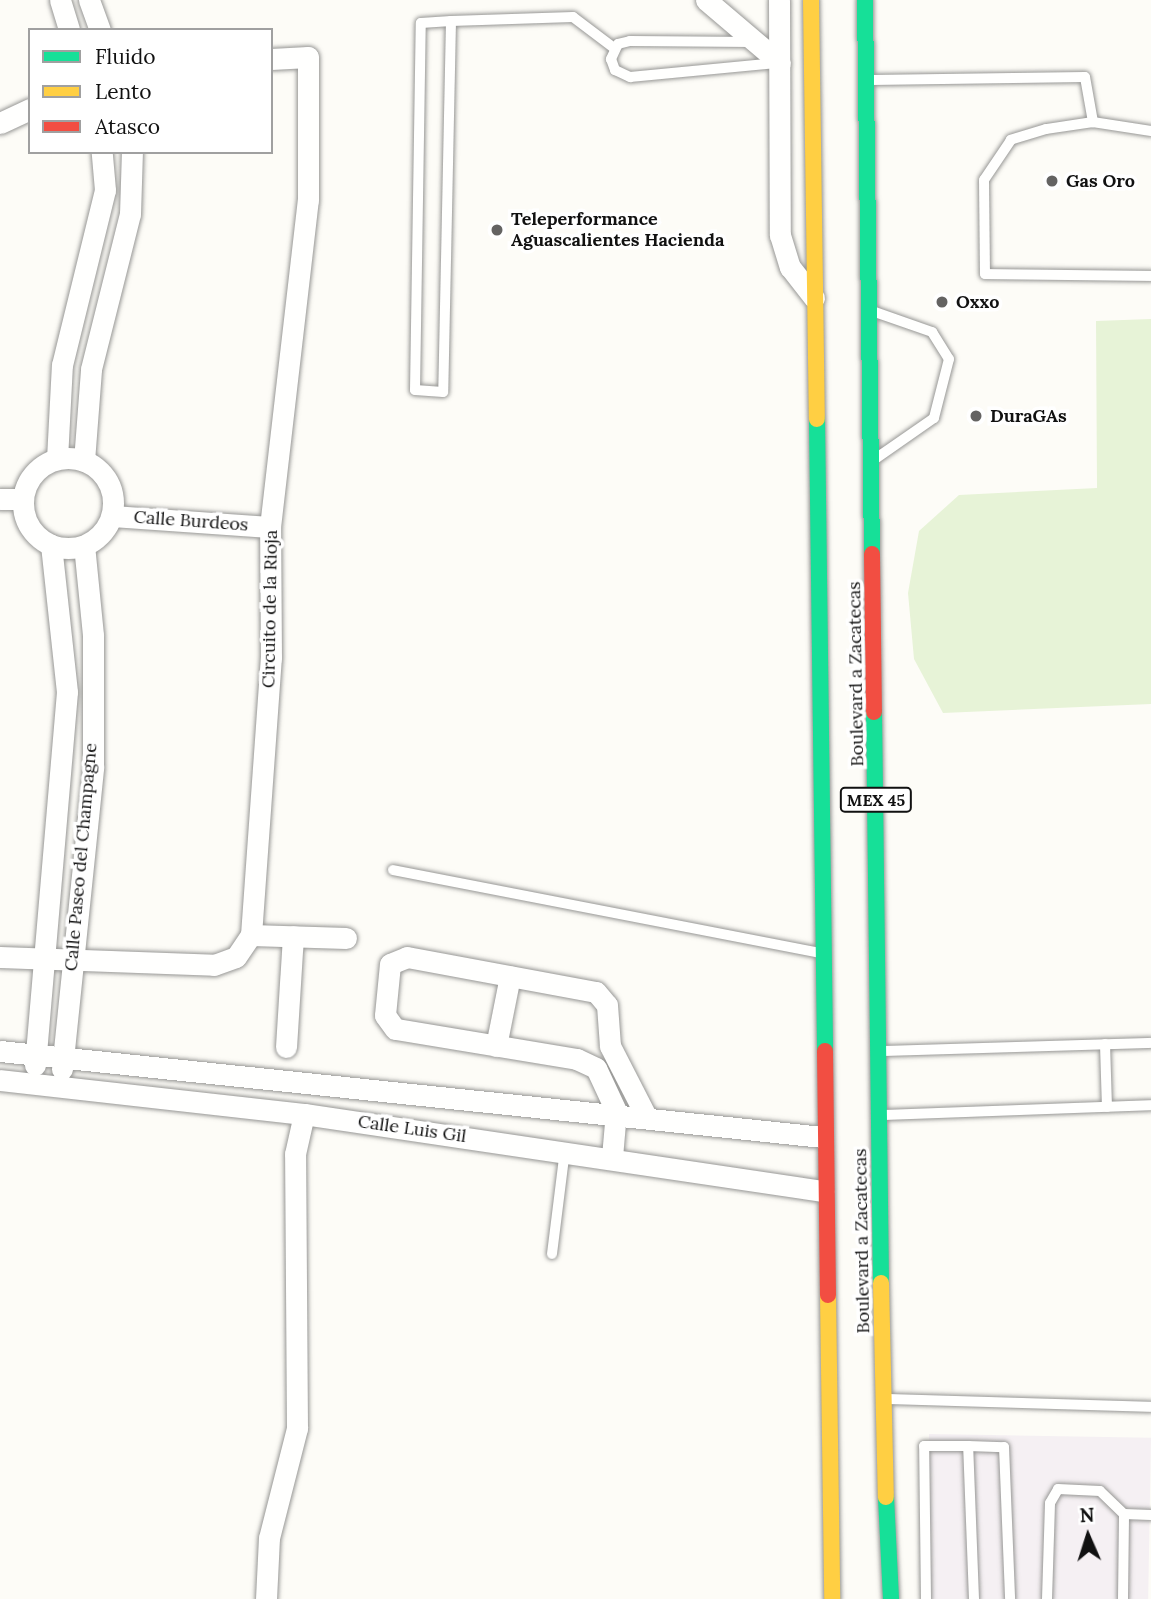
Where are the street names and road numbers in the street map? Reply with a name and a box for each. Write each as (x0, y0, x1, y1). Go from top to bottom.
street label: Calle Burdeos (133, 506, 249, 536)
street label: Circuito de la Rioja (258, 530, 282, 688)
street label: Boulevard a Zacatecas (844, 581, 868, 767)
street label: Calle Paseo del Champagne (60, 742, 102, 972)
road number: MEX 45 (839, 788, 913, 813)
street label: Calle Luis Gil (356, 1111, 468, 1147)
street label: Boulevard a Zacatecas (850, 1148, 874, 1334)

